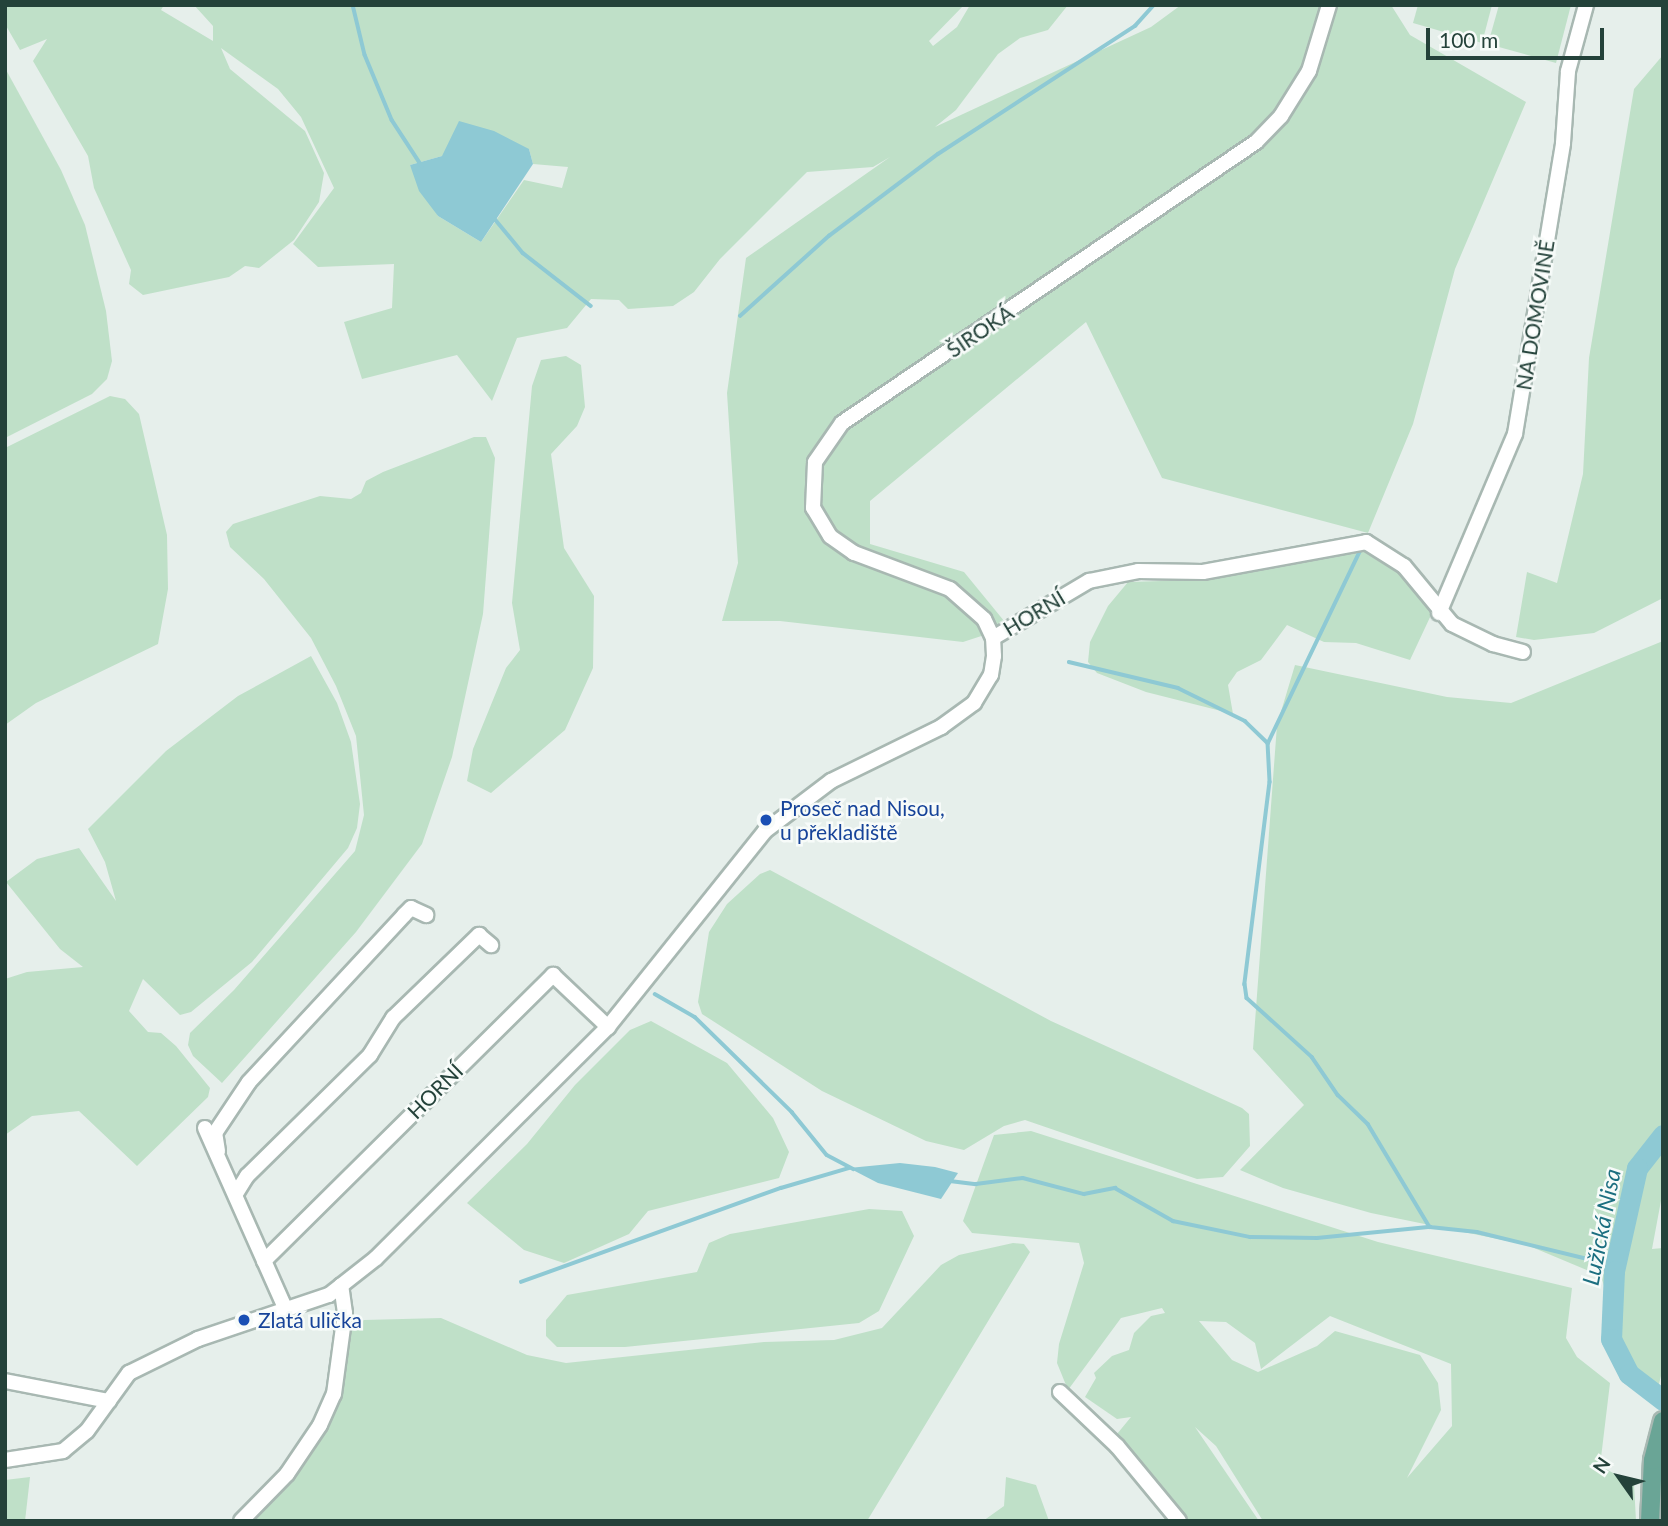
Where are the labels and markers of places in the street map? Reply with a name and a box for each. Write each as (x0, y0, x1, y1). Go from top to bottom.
place label: Proseč nad Nisou, u překladiště (780, 795, 945, 845)
marker: Proseč nad Nisou, u překladiště (758, 812, 774, 828)
place label: Zlatá ulička (258, 1307, 362, 1333)
marker: Zlatá ulička (236, 1312, 252, 1328)

